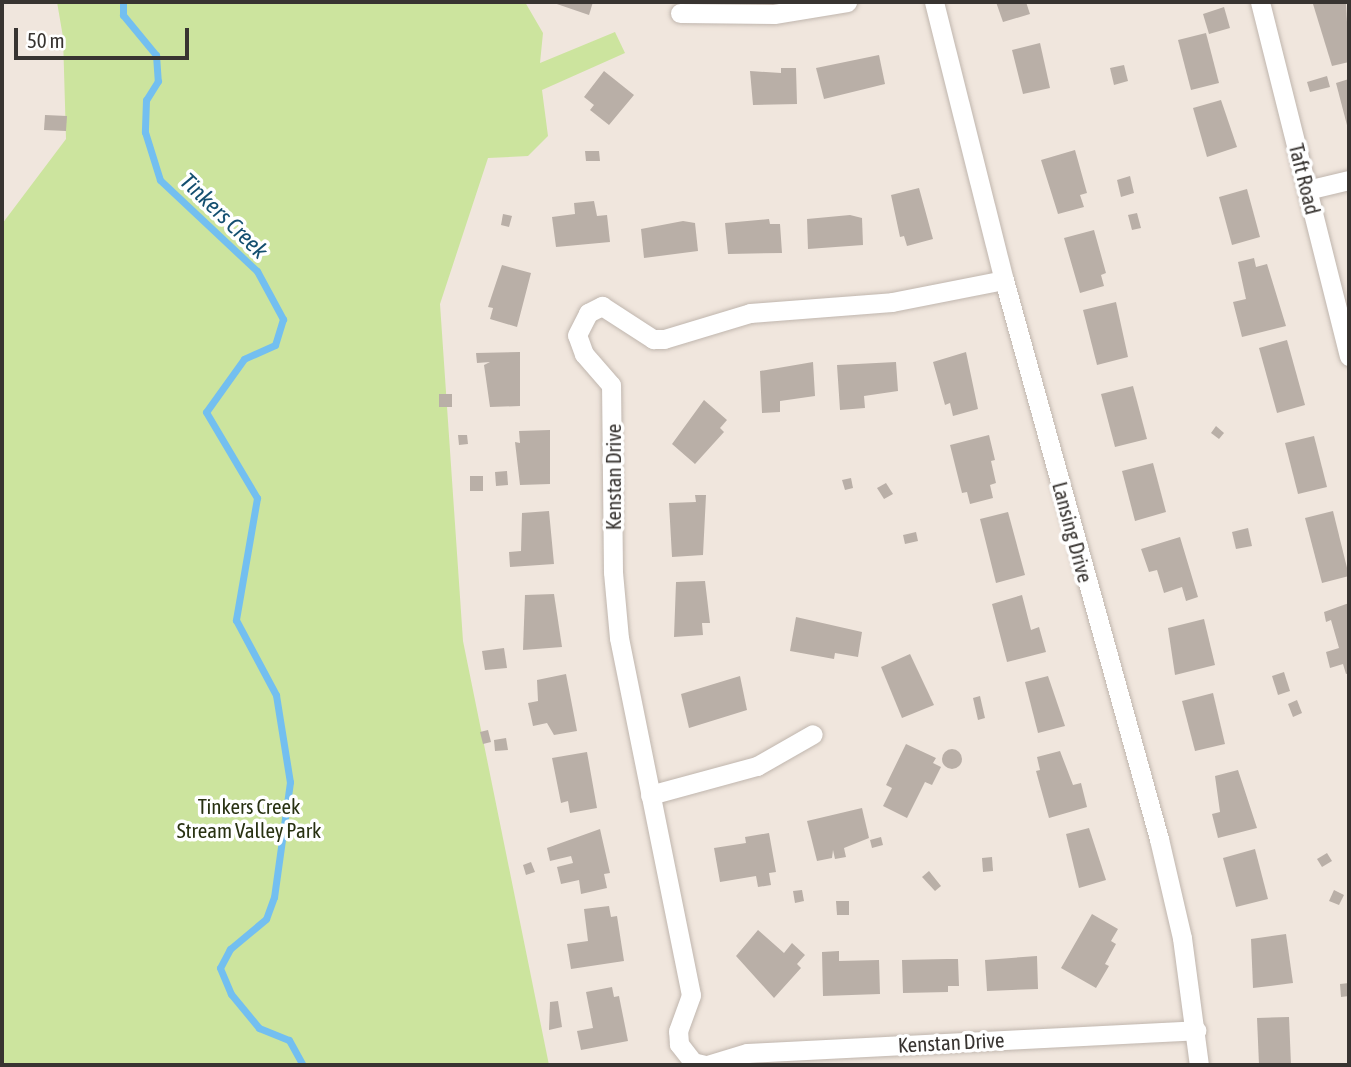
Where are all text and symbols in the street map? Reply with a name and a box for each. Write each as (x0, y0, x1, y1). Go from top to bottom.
scale bar (18, 14, 192, 58)
text: 50 m (27, 28, 65, 52)
street label: Taft Road (1284, 141, 1326, 217)
water label: Tinkers Creek (174, 167, 274, 265)
street label: Kenstan Drive (600, 424, 626, 530)
street label: Lansing Drive (1047, 479, 1099, 585)
park label: Tinkers Creek Stream Valley Park (177, 793, 321, 843)
street label: Kenstan Drive (897, 1027, 1005, 1057)

